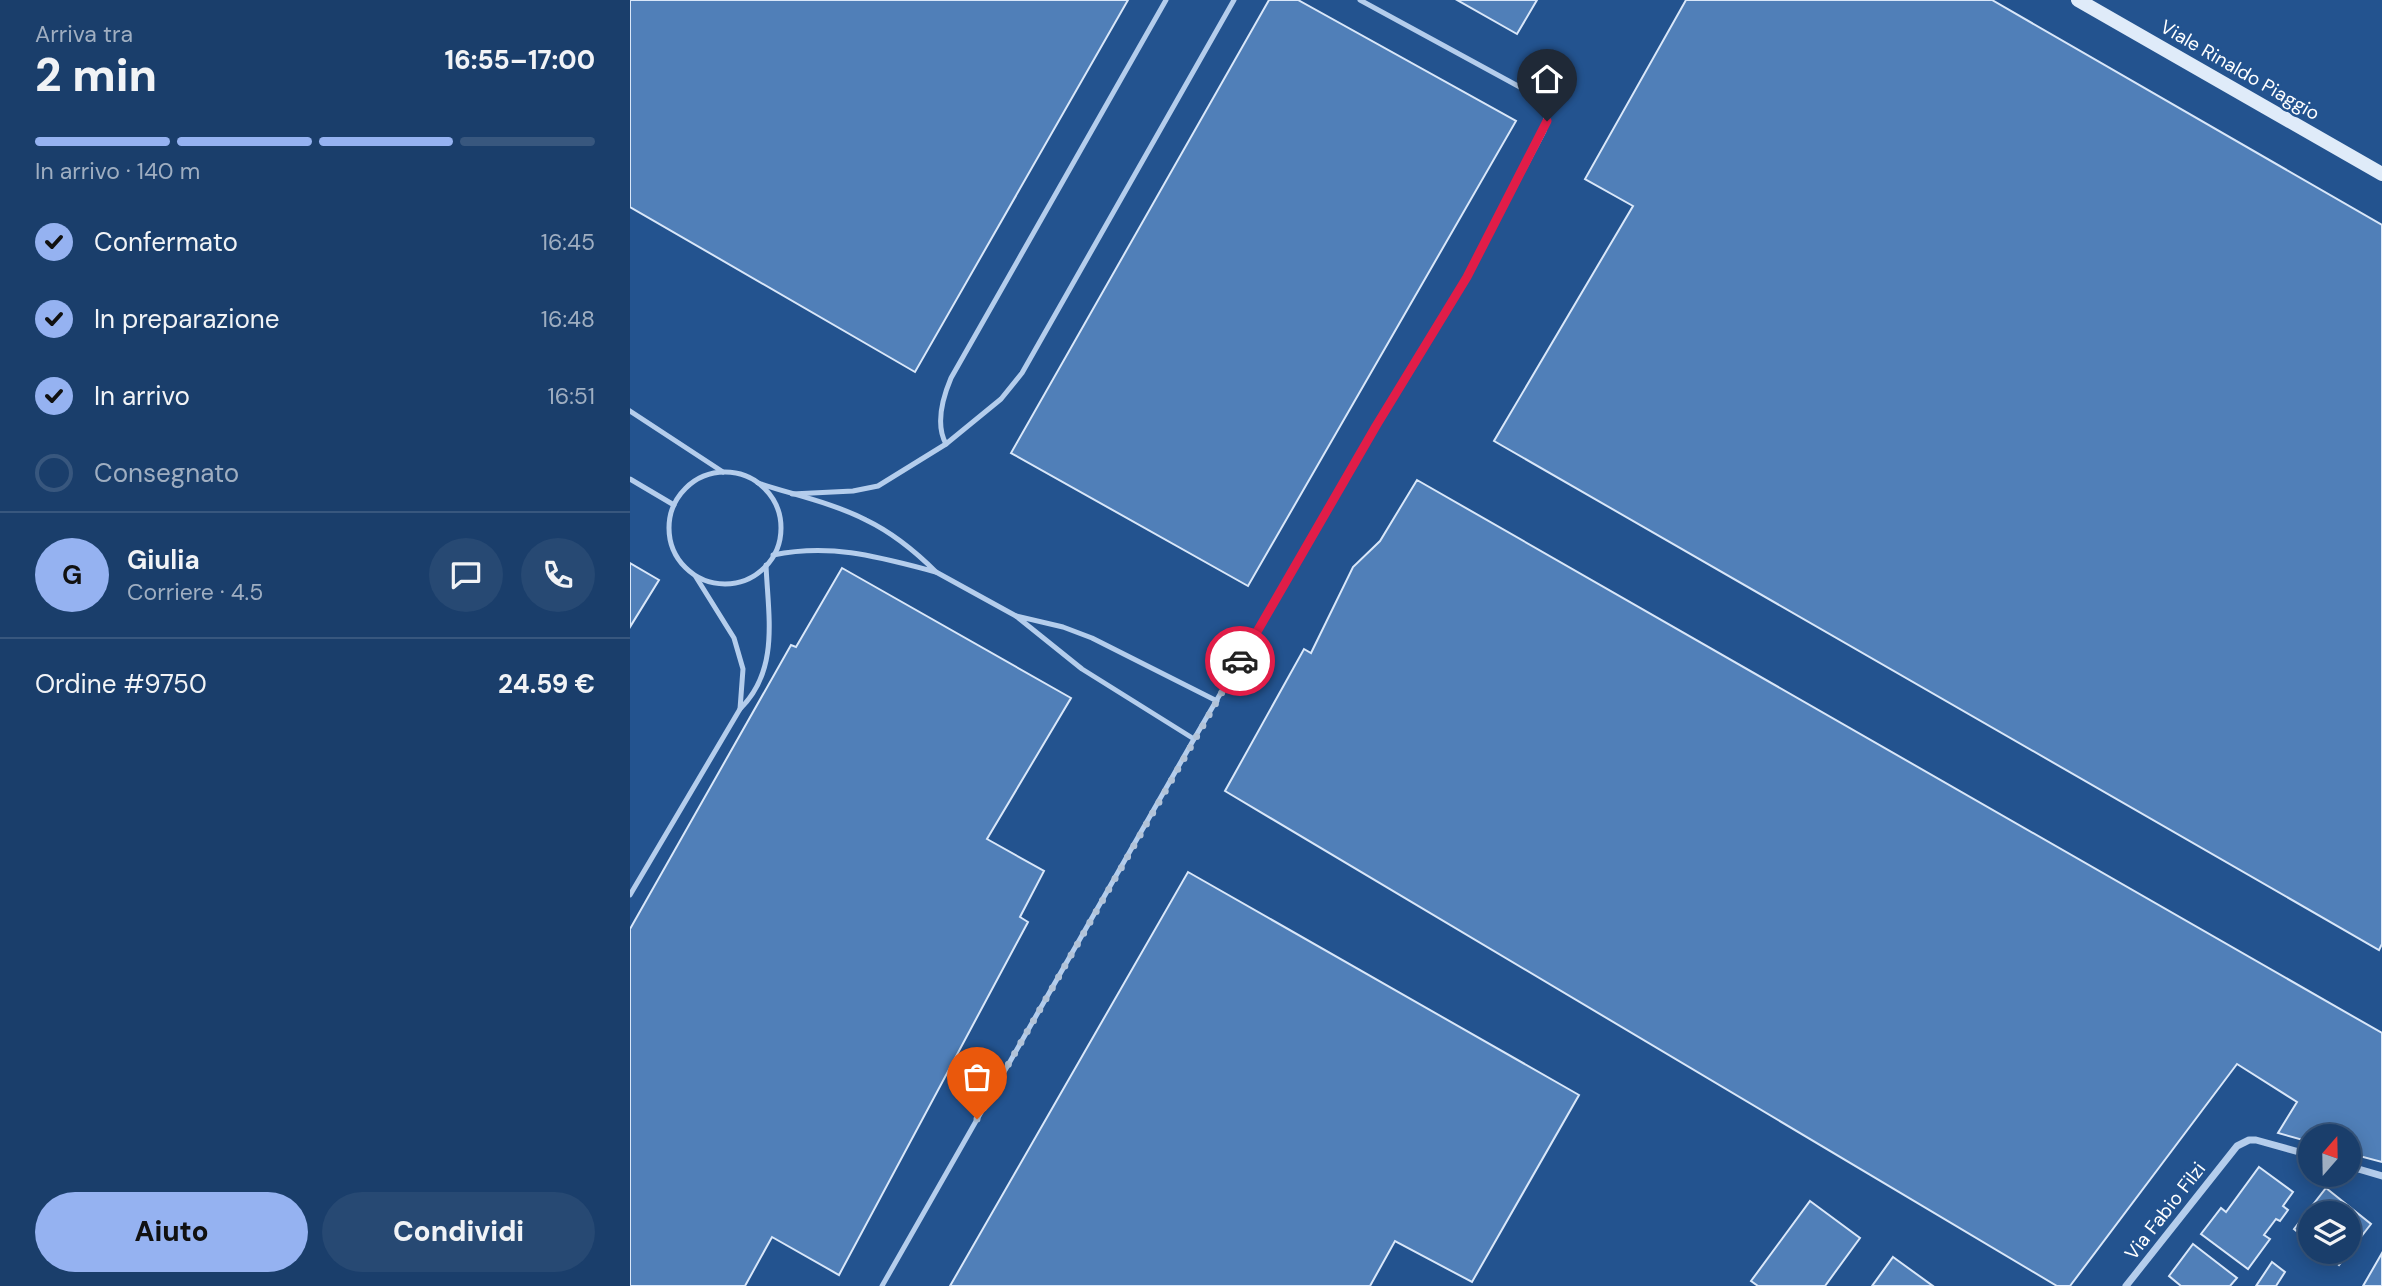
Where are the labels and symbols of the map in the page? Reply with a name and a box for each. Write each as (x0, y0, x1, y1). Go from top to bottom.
street label: Viale Rinaldo Piaggio (2156, 14, 2324, 126)
pin (1517, 49, 1577, 121)
courier (1205, 626, 1275, 696)
pin (947, 1047, 1007, 1119)
north arrow (2298, 1124, 2361, 1186)
street label: Via Fabio Filzi (2119, 1157, 2211, 1265)

